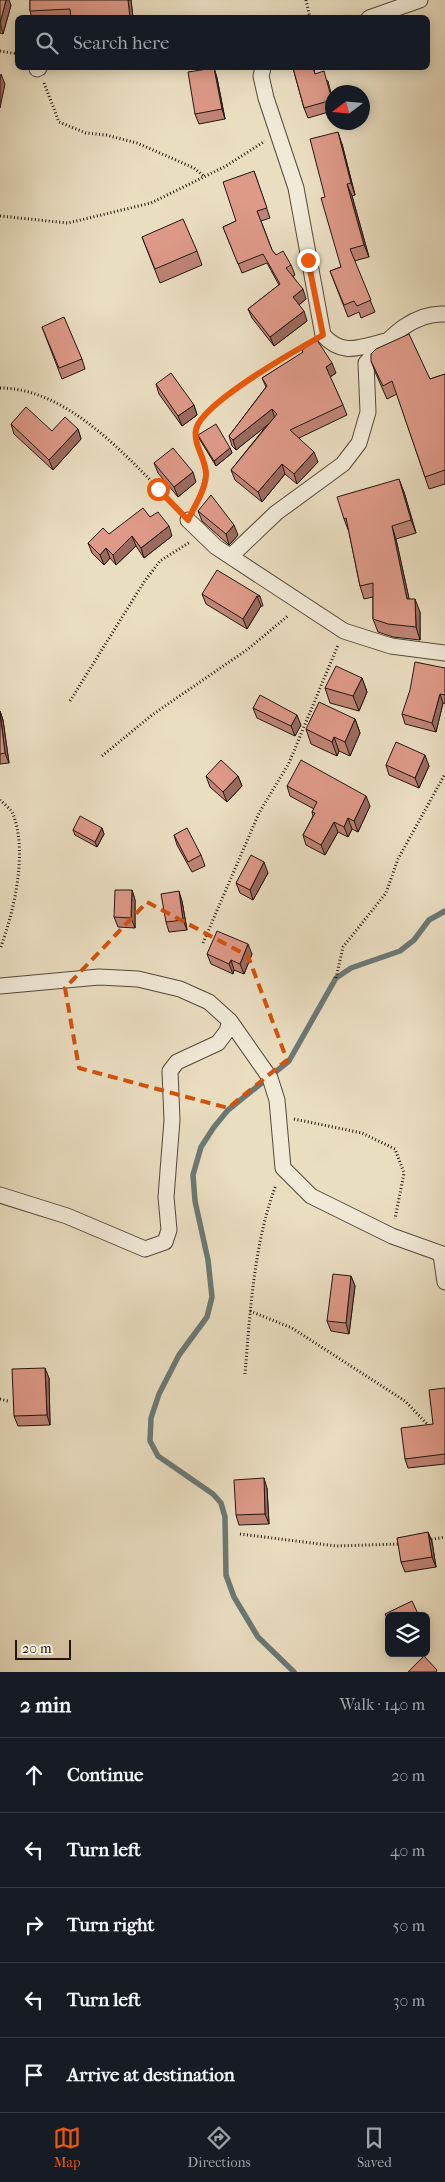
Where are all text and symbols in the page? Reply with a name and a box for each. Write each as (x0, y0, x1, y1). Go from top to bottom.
search box (15, 15, 430, 70)
icon: search (33, 29, 61, 57)
text: Search here (73, 32, 169, 54)
north arrow (325, 85, 370, 130)
route end (297, 249, 320, 272)
route start (147, 478, 170, 501)
map controls (385, 1612, 430, 1657)
button: layers (385, 1612, 430, 1657)
scale bar (15, 1637, 71, 1660)
text: 20 m (22, 1640, 52, 1657)
text: 2 min (20, 1693, 71, 1717)
text: Walk · 140 m (340, 1695, 425, 1714)
icon: ahead (20, 1761, 48, 1789)
text: Continue (67, 1764, 143, 1786)
text: 20 m (391, 1766, 425, 1785)
icon: left (20, 1836, 48, 1864)
text: Turn left (67, 1839, 141, 1861)
text: 40 m (390, 1841, 425, 1860)
icon: right (20, 1911, 48, 1939)
text: Turn right (67, 1914, 154, 1936)
text: 50 m (393, 1916, 425, 1935)
icon: left (20, 1986, 48, 2014)
text: Turn left (67, 1989, 141, 2011)
text: 30 m (393, 1991, 425, 2010)
icon: arrive (20, 2061, 48, 2089)
text: Arrive at destination (67, 2064, 235, 2086)
tab: Map (53, 2124, 81, 2171)
tab: Directions (188, 2124, 251, 2171)
tab: Saved (357, 2124, 392, 2171)

